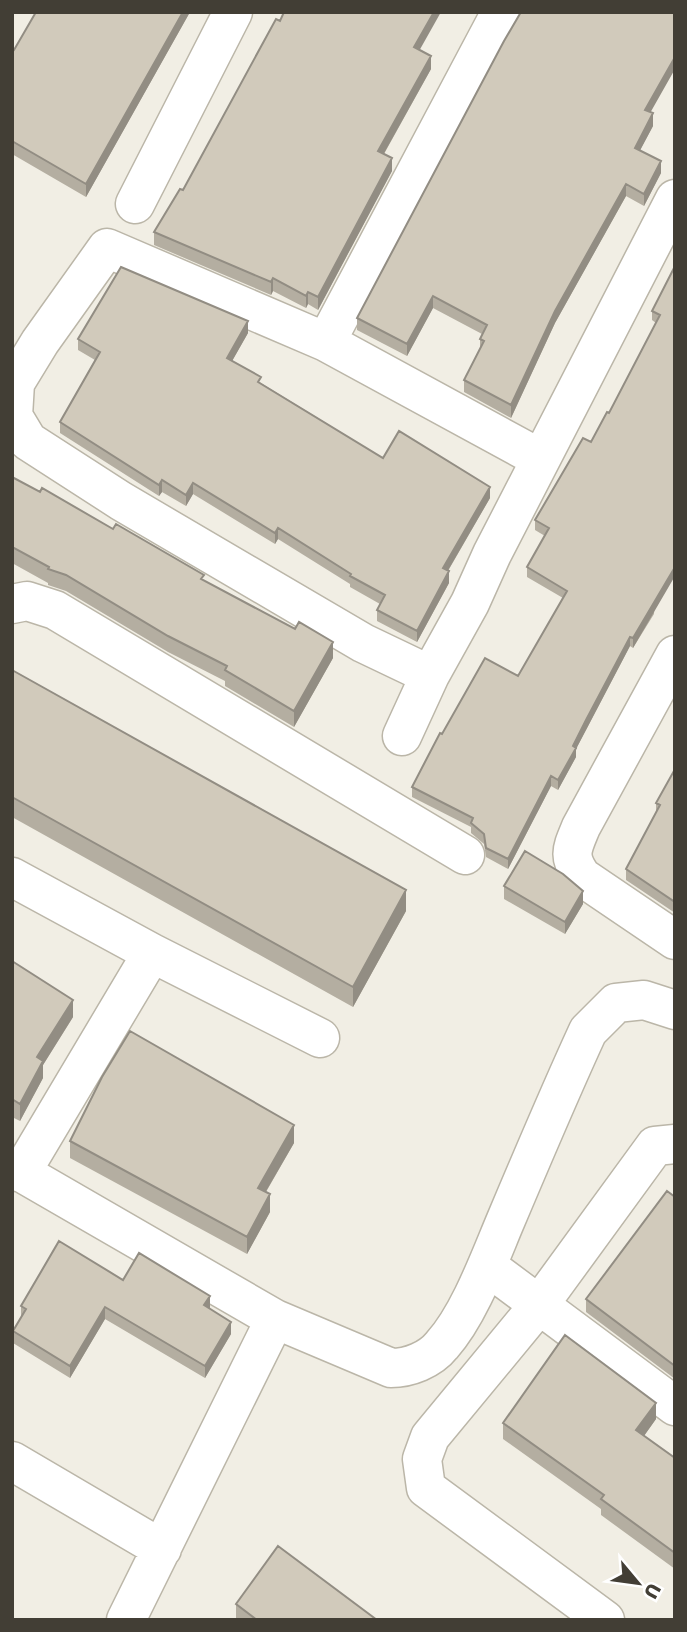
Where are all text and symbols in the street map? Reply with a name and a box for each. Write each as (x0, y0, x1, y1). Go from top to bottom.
north arrow (603, 1548, 673, 1618)
text: U (640, 1580, 667, 1603)

